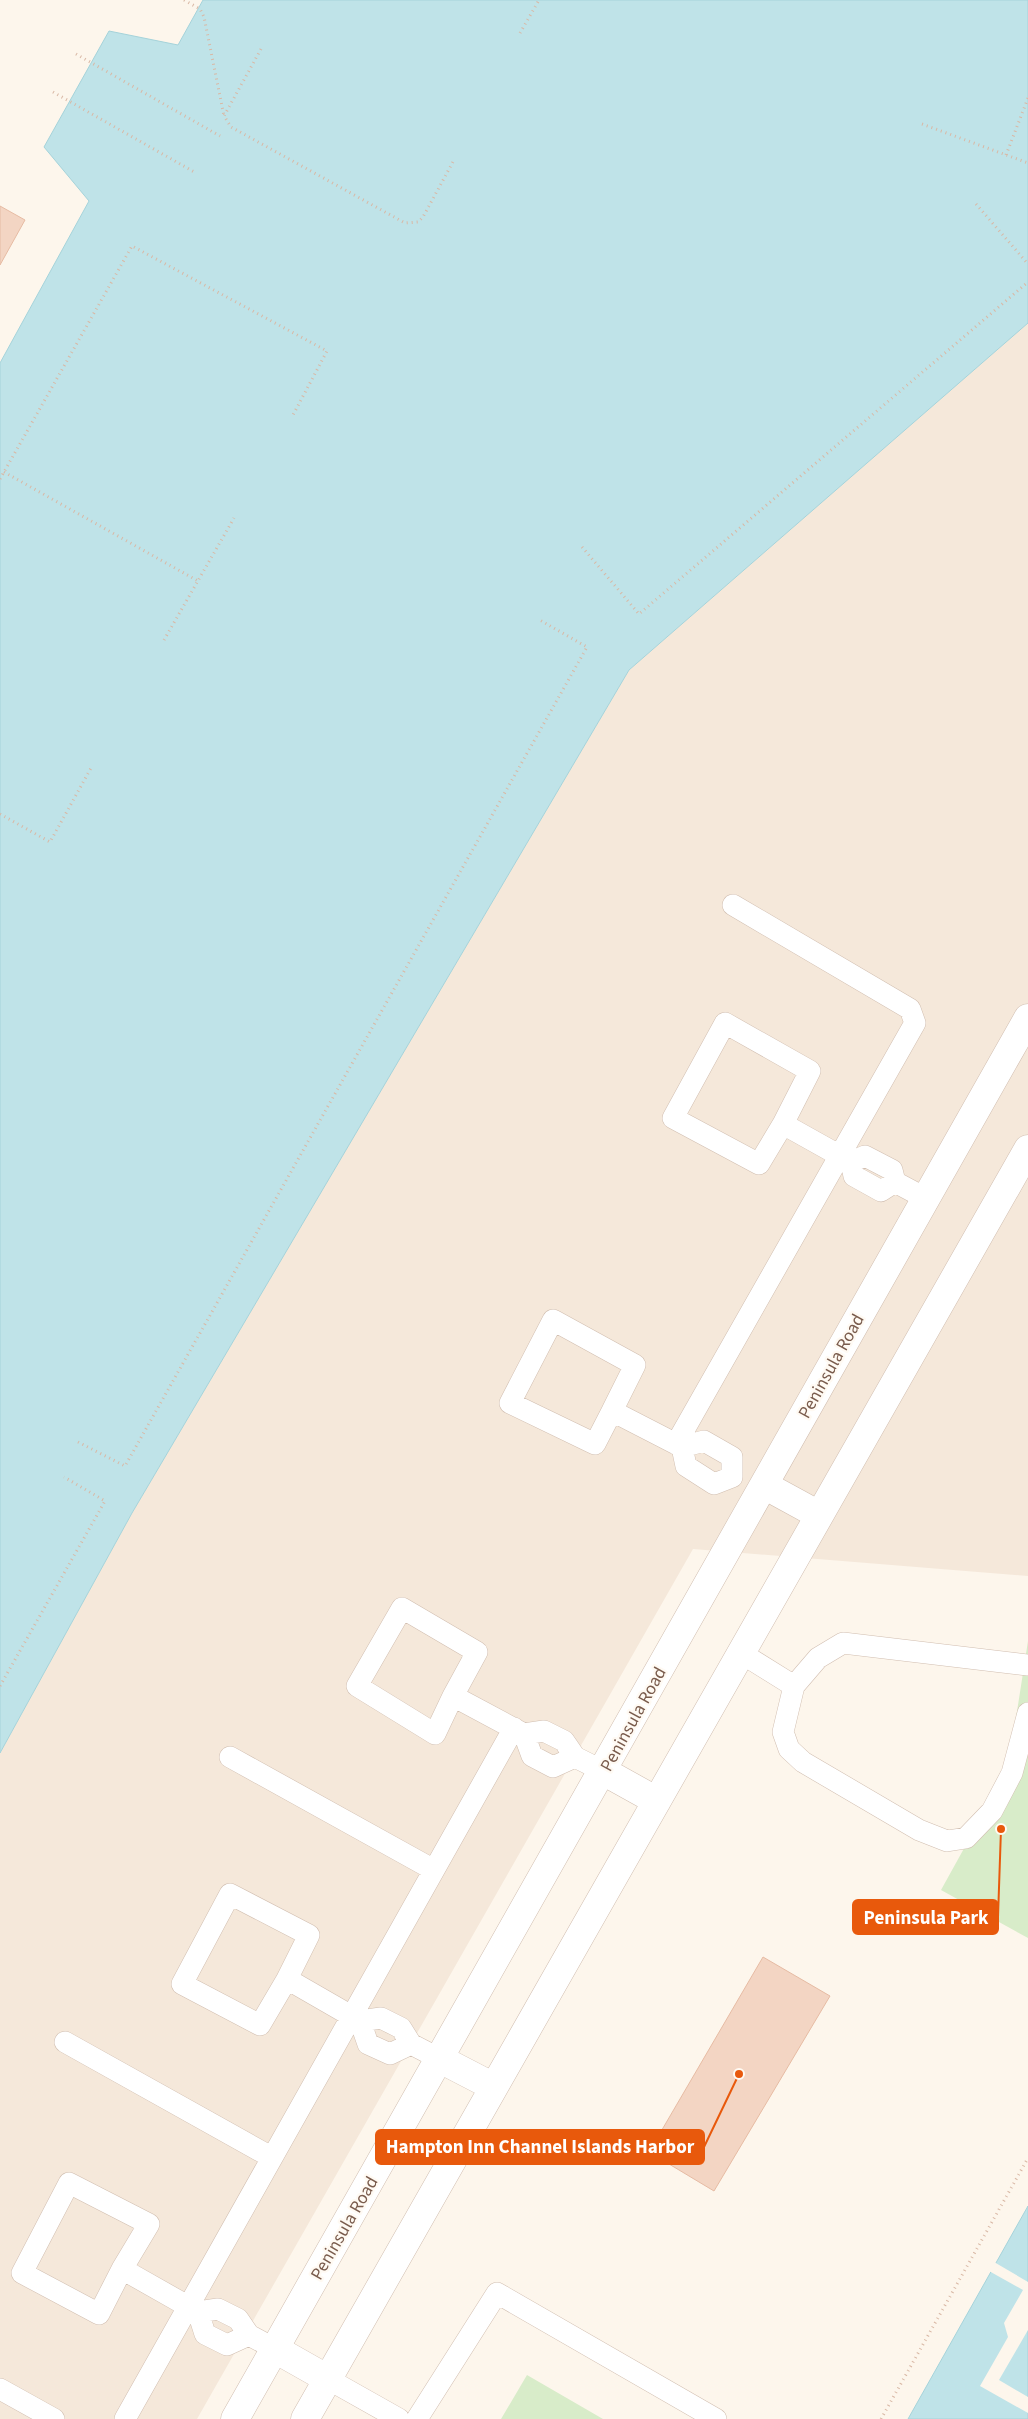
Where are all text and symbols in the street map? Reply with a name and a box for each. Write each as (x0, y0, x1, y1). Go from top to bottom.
street label: Peninsula Road (792, 1309, 871, 1423)
street label: Peninsula Road (594, 1662, 673, 1776)
callout: Peninsula Park (853, 1900, 998, 1934)
text: Peninsula Park (864, 1905, 989, 1932)
callout: Hampton Inn Channel Islands Harbor (376, 2130, 704, 2164)
text: Hampton Inn Channel Islands Harbor (386, 2134, 695, 2161)
street label: Peninsula Road (305, 2172, 384, 2285)

